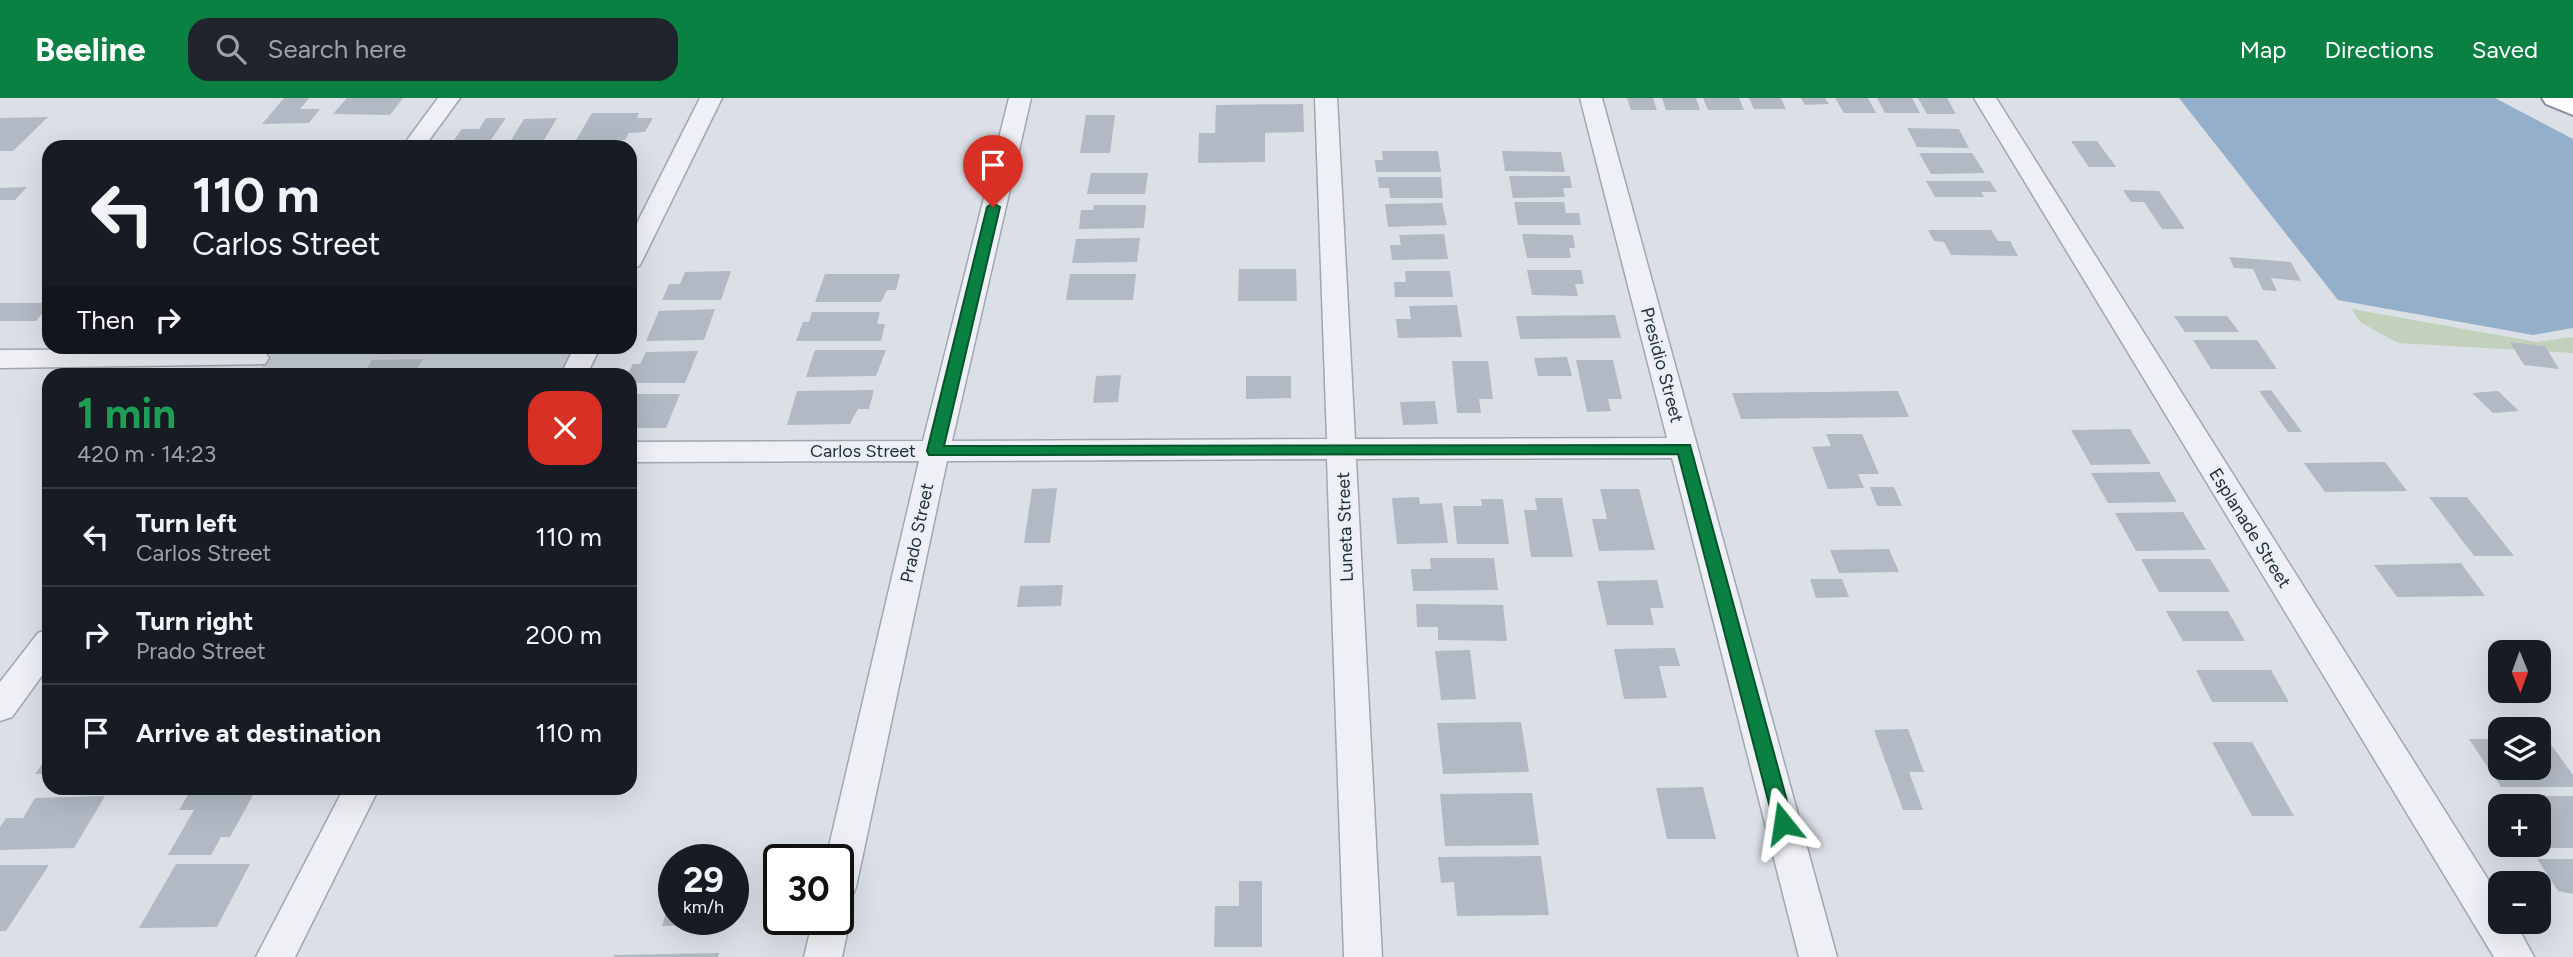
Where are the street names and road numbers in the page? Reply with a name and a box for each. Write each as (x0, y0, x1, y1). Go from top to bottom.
street label: Presidio Street (1636, 305, 1688, 425)
street label: Carlos Street (810, 440, 916, 462)
street label: Esplanade Street (2204, 464, 2296, 592)
street label: Luneta Street (1332, 471, 1358, 582)
street label: Prado Street (896, 481, 938, 585)

